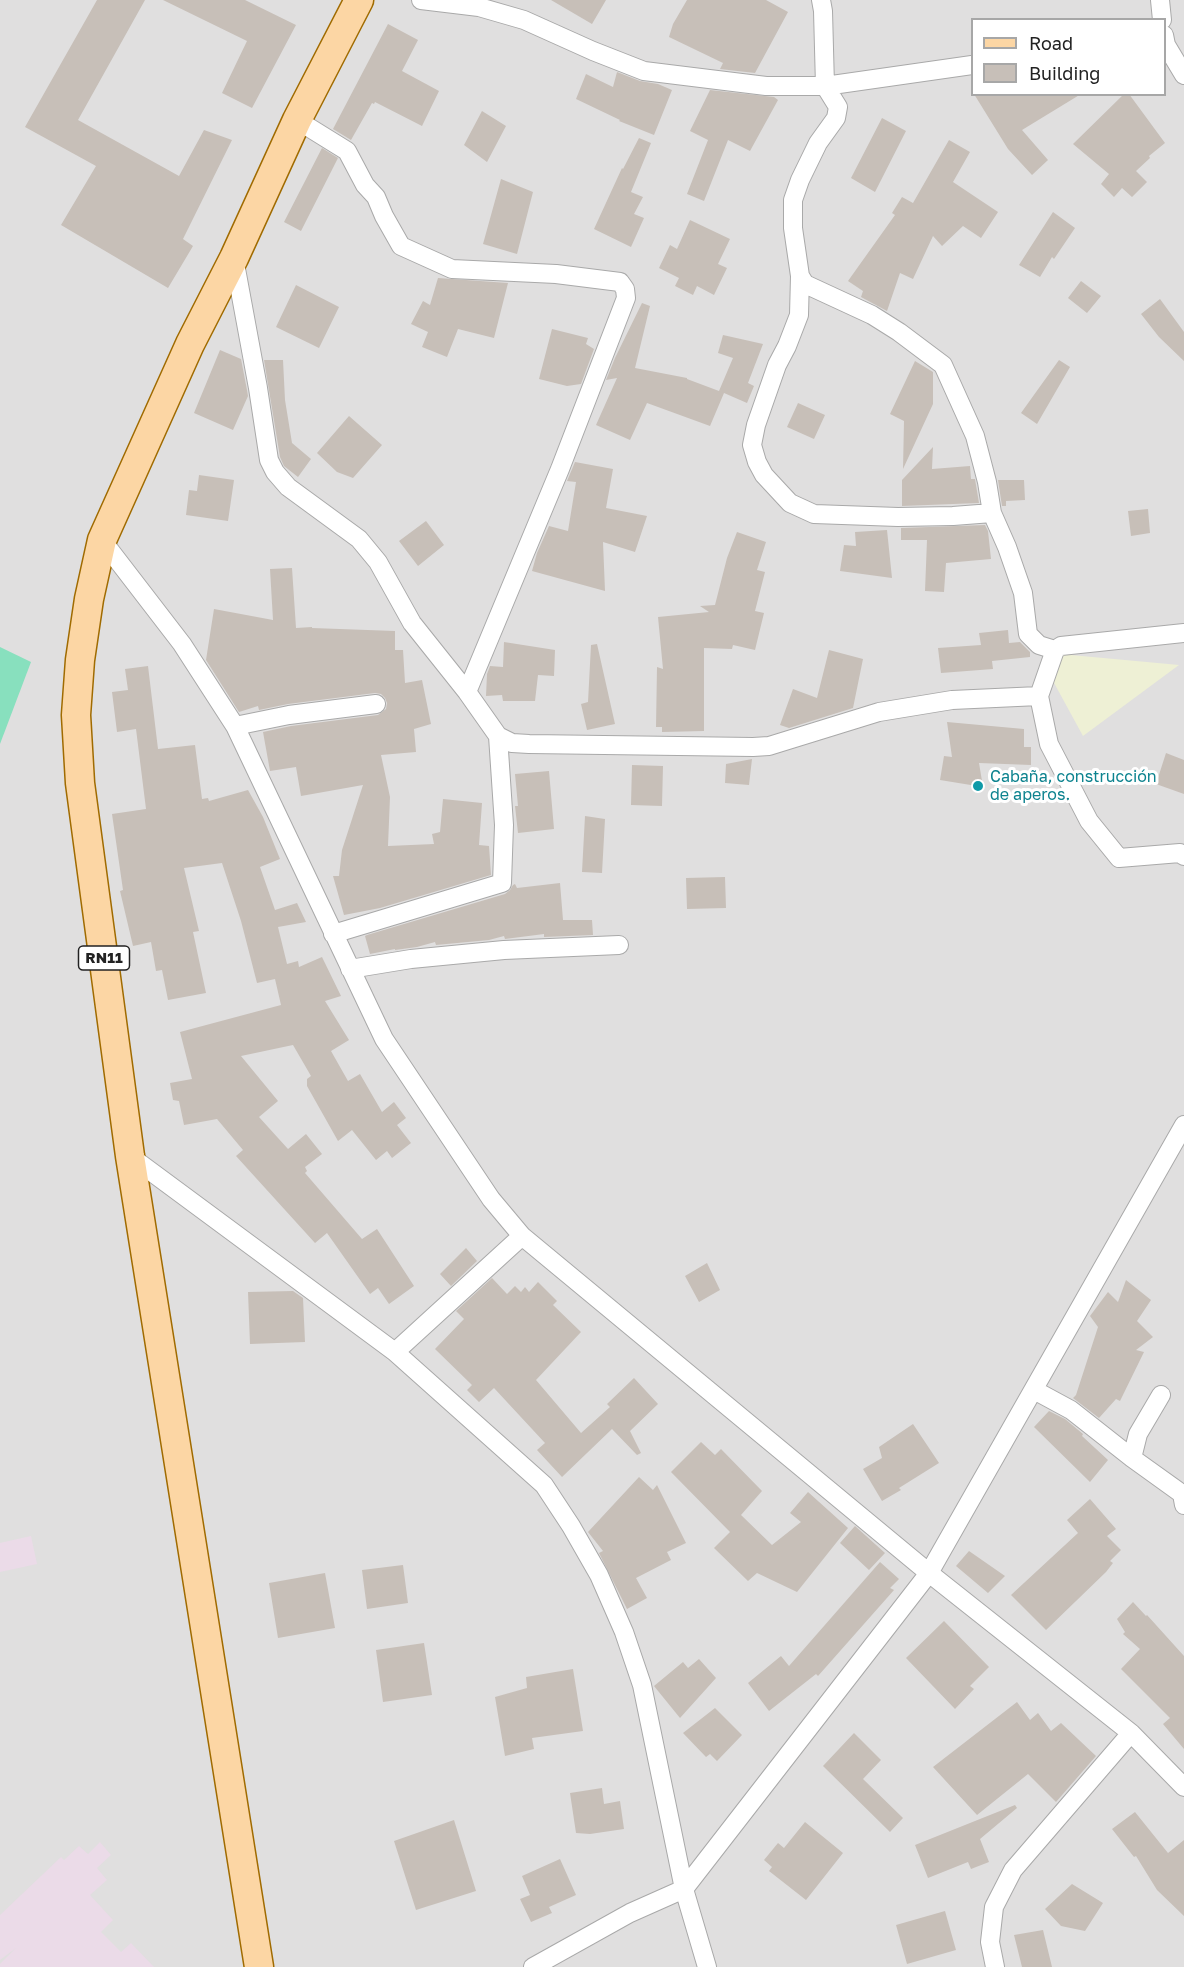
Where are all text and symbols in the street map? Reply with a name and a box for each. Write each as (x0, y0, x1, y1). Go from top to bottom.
legend (971, 18, 1166, 96)
text: Road (1029, 32, 1073, 54)
text: Building (1029, 62, 1100, 84)
place label: Cabaña, construcción de aperos. (990, 767, 1157, 805)
marker: Cabaña, construcción de aperos. (971, 779, 985, 793)
road number: RN11 (78, 946, 130, 970)

